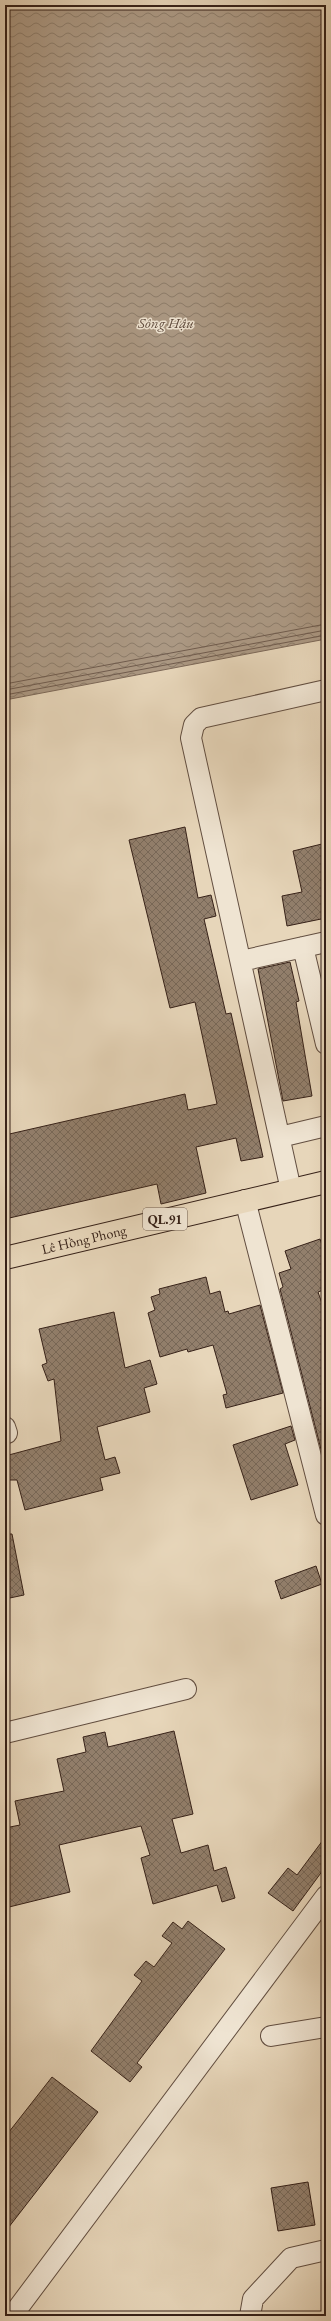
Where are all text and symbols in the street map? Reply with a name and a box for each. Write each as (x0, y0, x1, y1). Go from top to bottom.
water label: Sông Hậu (137, 313, 194, 332)
road number: QL.91 (143, 1208, 187, 1230)
street label: Lê Hồng Phong (40, 1220, 129, 1258)

